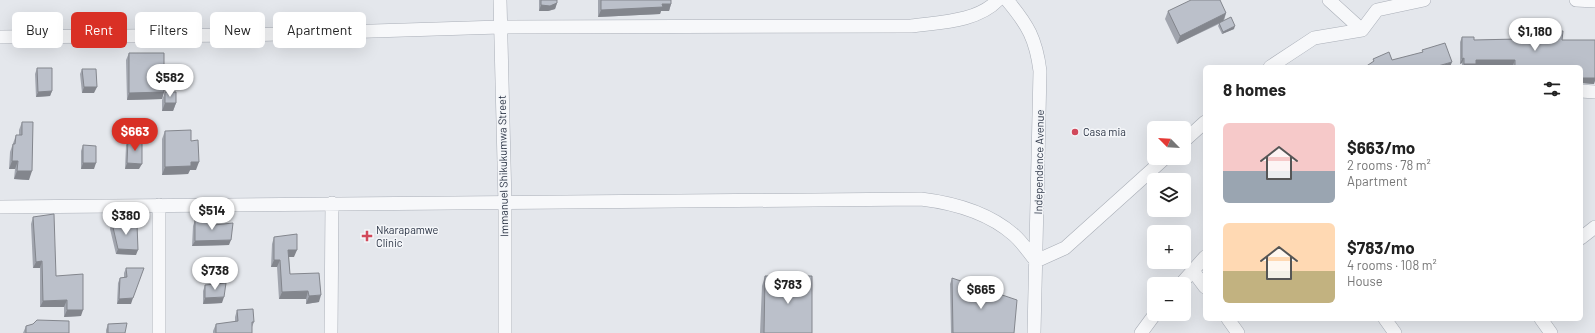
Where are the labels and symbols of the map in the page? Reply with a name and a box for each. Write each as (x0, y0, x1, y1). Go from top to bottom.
pin: $1,180 (1502, 18, 1568, 52)
pin: $582 (146, 64, 194, 98)
street label: Immanuel Shikukumwa Street (495, 95, 510, 237)
street label: Independence Avenue (1031, 109, 1046, 214)
pin: $663 (111, 118, 159, 152)
north arrow (1147, 121, 1191, 165)
place label: Casa mia (1083, 125, 1126, 138)
marker: Casa mia (1070, 127, 1080, 137)
pin: $514 (188, 197, 236, 231)
pin: $380 (102, 202, 150, 236)
place label: Nkarapamwe Clinic (376, 223, 439, 249)
marker: Nkarapamwe Clinic (361, 230, 373, 242)
pin: $738 (191, 257, 239, 291)
pin: $783 (764, 271, 812, 305)
pin: $665 (957, 276, 1005, 310)

